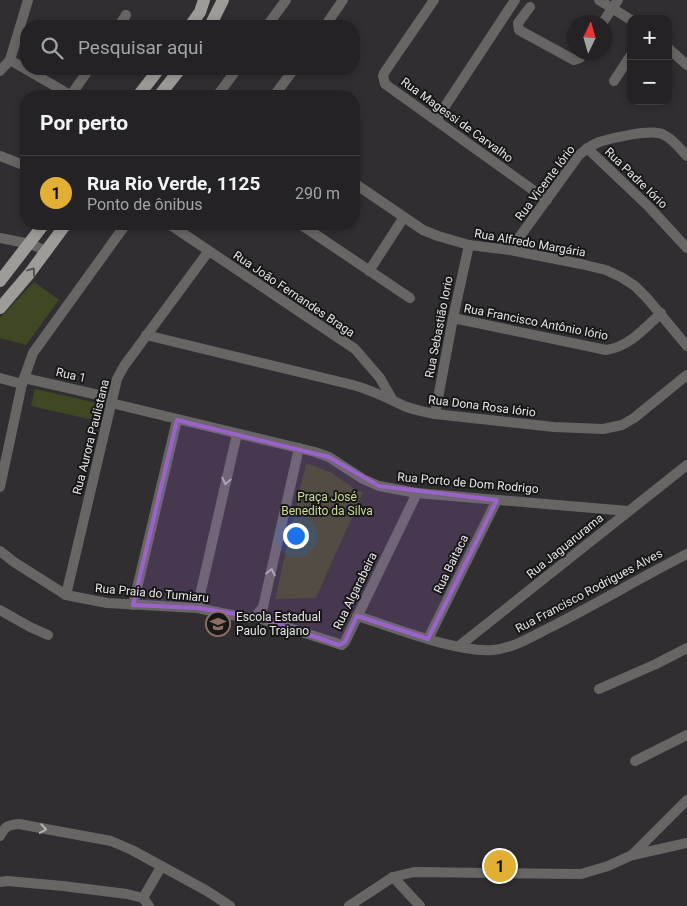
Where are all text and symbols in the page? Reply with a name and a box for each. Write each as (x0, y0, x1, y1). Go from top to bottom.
north arrow (567, 15, 612, 60)
map controls (627, 15, 672, 105)
button: + (627, 15, 672, 60)
search box (20, 20, 360, 75)
icon: search (38, 34, 66, 62)
text: Pesquisar aqui (78, 36, 203, 59)
button: − (627, 60, 672, 105)
street label: Rua Magessi de Carvalho (398, 75, 516, 165)
text: Por perto (40, 111, 128, 135)
street label: Rua Vicente Iório (512, 143, 578, 223)
street label: Rua Padre Iório (602, 145, 670, 211)
text: Rua Rio Verde, 1125 (87, 172, 260, 195)
text: 1 (51, 184, 61, 203)
text: 290 m (295, 184, 340, 203)
text: Ponto de ônibus (87, 195, 203, 214)
street label: Rua Alfredo Margária (473, 226, 587, 260)
street label: Rua João Fernandes Braga (231, 248, 357, 340)
one-way arrow (26, 268, 34, 277)
street label: Rua Sebastião Iorio (422, 275, 456, 379)
street label: Rua Francisco Antônio Iório (463, 301, 610, 343)
street label: Rua 1 (55, 365, 87, 385)
street label: Rua Aurora Paulistana (70, 378, 112, 496)
street label: Rua Dona Rosa Iório (427, 392, 537, 420)
street label: Rua Porto de Dom Rodrigo (397, 470, 539, 496)
one-way arrow (221, 477, 232, 486)
park label: Praça José Benedito da Silva (281, 490, 373, 518)
street label: Rua Jaguarurama (524, 511, 606, 581)
your location (283, 523, 309, 549)
street label: Rua Baitaca (431, 532, 471, 596)
street label: Rua Francisco Rodrigues Alves (513, 546, 665, 636)
street label: Rua Algarabeira (330, 550, 380, 632)
one-way arrow (265, 568, 276, 576)
street label: Rua Praia do Tumiaru (95, 581, 209, 605)
place label: Escola Estadual Paulo Trajano (236, 610, 321, 638)
school or university icon: Escola Estadual Paulo Trajano (205, 611, 231, 637)
one-way arrow (38, 823, 47, 833)
pin: 1 (484, 847, 516, 885)

